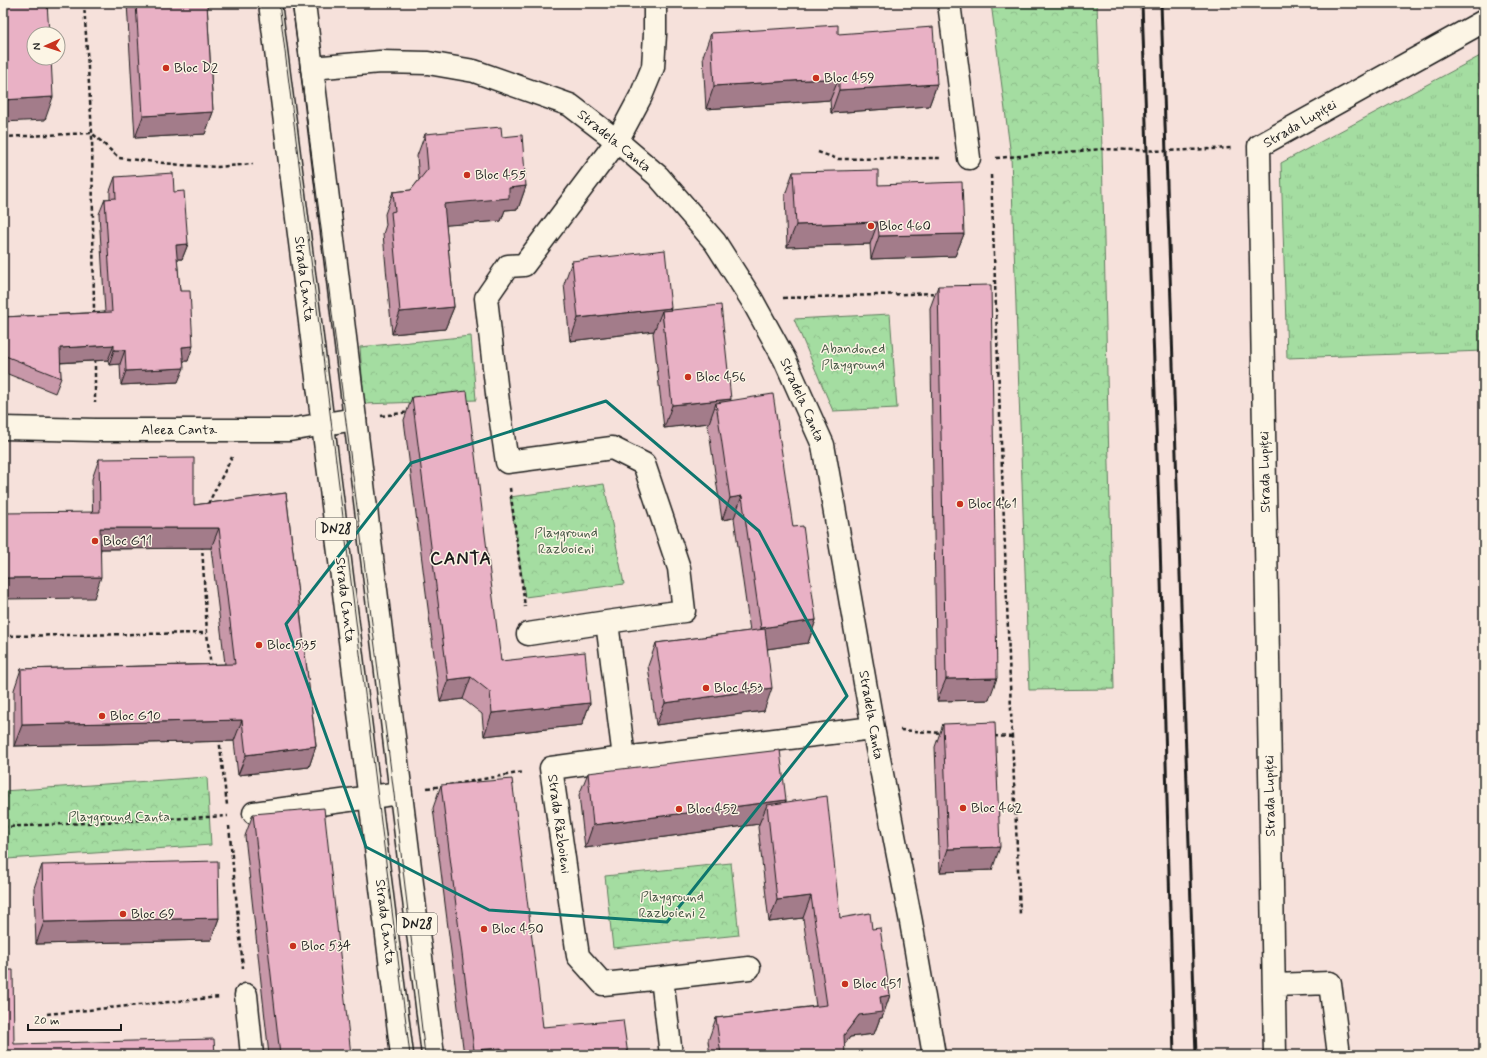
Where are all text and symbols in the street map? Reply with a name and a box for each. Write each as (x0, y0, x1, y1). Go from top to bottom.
north arrow (26, 26, 66, 66)
text: N (30, 42, 44, 50)
place label: Bloc D2 (174, 59, 218, 77)
marker: Bloc D2 (161, 63, 171, 73)
place label: Bloc 459 (824, 69, 875, 87)
marker: Bloc 459 (811, 73, 821, 83)
street label: Strada Lupiței (1260, 96, 1340, 152)
street label: Stradela Canta (573, 106, 655, 176)
place label: Bloc 455 (475, 166, 526, 184)
marker: Bloc 455 (462, 170, 472, 180)
place label: Bloc 460 (879, 217, 931, 235)
marker: Bloc 460 (866, 221, 876, 231)
street label: Strada Canta (290, 235, 318, 323)
park label: Abandoned Playground (821, 340, 885, 374)
street label: Stradela Canta (775, 355, 829, 445)
place label: Bloc 456 (696, 368, 746, 386)
marker: Bloc 456 (683, 372, 693, 382)
street label: Aleea Canta (141, 421, 218, 439)
street label: Strada Lupiței (1255, 431, 1275, 513)
place label: Bloc 461 (968, 495, 1017, 513)
marker: Bloc 461 (955, 499, 965, 509)
road number: DN28 (316, 518, 356, 540)
park label: Playground Razboieni (534, 524, 598, 558)
place label: Bloc G11 (103, 532, 152, 550)
marker: Bloc G11 (90, 536, 100, 546)
district label: CANTA (430, 547, 492, 571)
street label: Strada Canta (331, 556, 359, 644)
place label: Bloc 535 (267, 636, 317, 654)
marker: Bloc 535 (254, 640, 264, 650)
street label: Stradela Canta (854, 669, 888, 761)
place label: Bloc 453 (714, 679, 763, 697)
marker: Bloc 453 (701, 683, 711, 693)
place label: Bloc G10 (110, 707, 161, 725)
marker: Bloc G10 (97, 711, 107, 721)
street label: Strada Lupiței (1260, 755, 1280, 837)
street label: Strada Războieni (543, 773, 575, 875)
place label: Bloc 462 (971, 799, 1023, 817)
place label: Bloc 452 (687, 800, 739, 818)
marker: Bloc 462 (958, 803, 968, 813)
marker: Bloc 452 (674, 804, 684, 814)
park label: Playground Canta (68, 808, 170, 826)
street label: Strada Canta (371, 878, 399, 966)
park label: Playground Razboieni 2 (638, 888, 706, 922)
place label: Bloc G9 (131, 905, 175, 923)
marker: Bloc G9 (118, 909, 128, 919)
road number: DN28 (397, 913, 437, 935)
place label: Bloc 450 (492, 920, 544, 938)
marker: Bloc 450 (479, 924, 489, 934)
place label: Bloc 534 (301, 937, 351, 955)
marker: Bloc 534 (288, 941, 298, 951)
place label: Bloc 451 (853, 975, 902, 993)
marker: Bloc 451 (840, 979, 850, 989)
scale bar (28, 1006, 121, 1032)
text: 20 m (34, 1013, 60, 1029)

